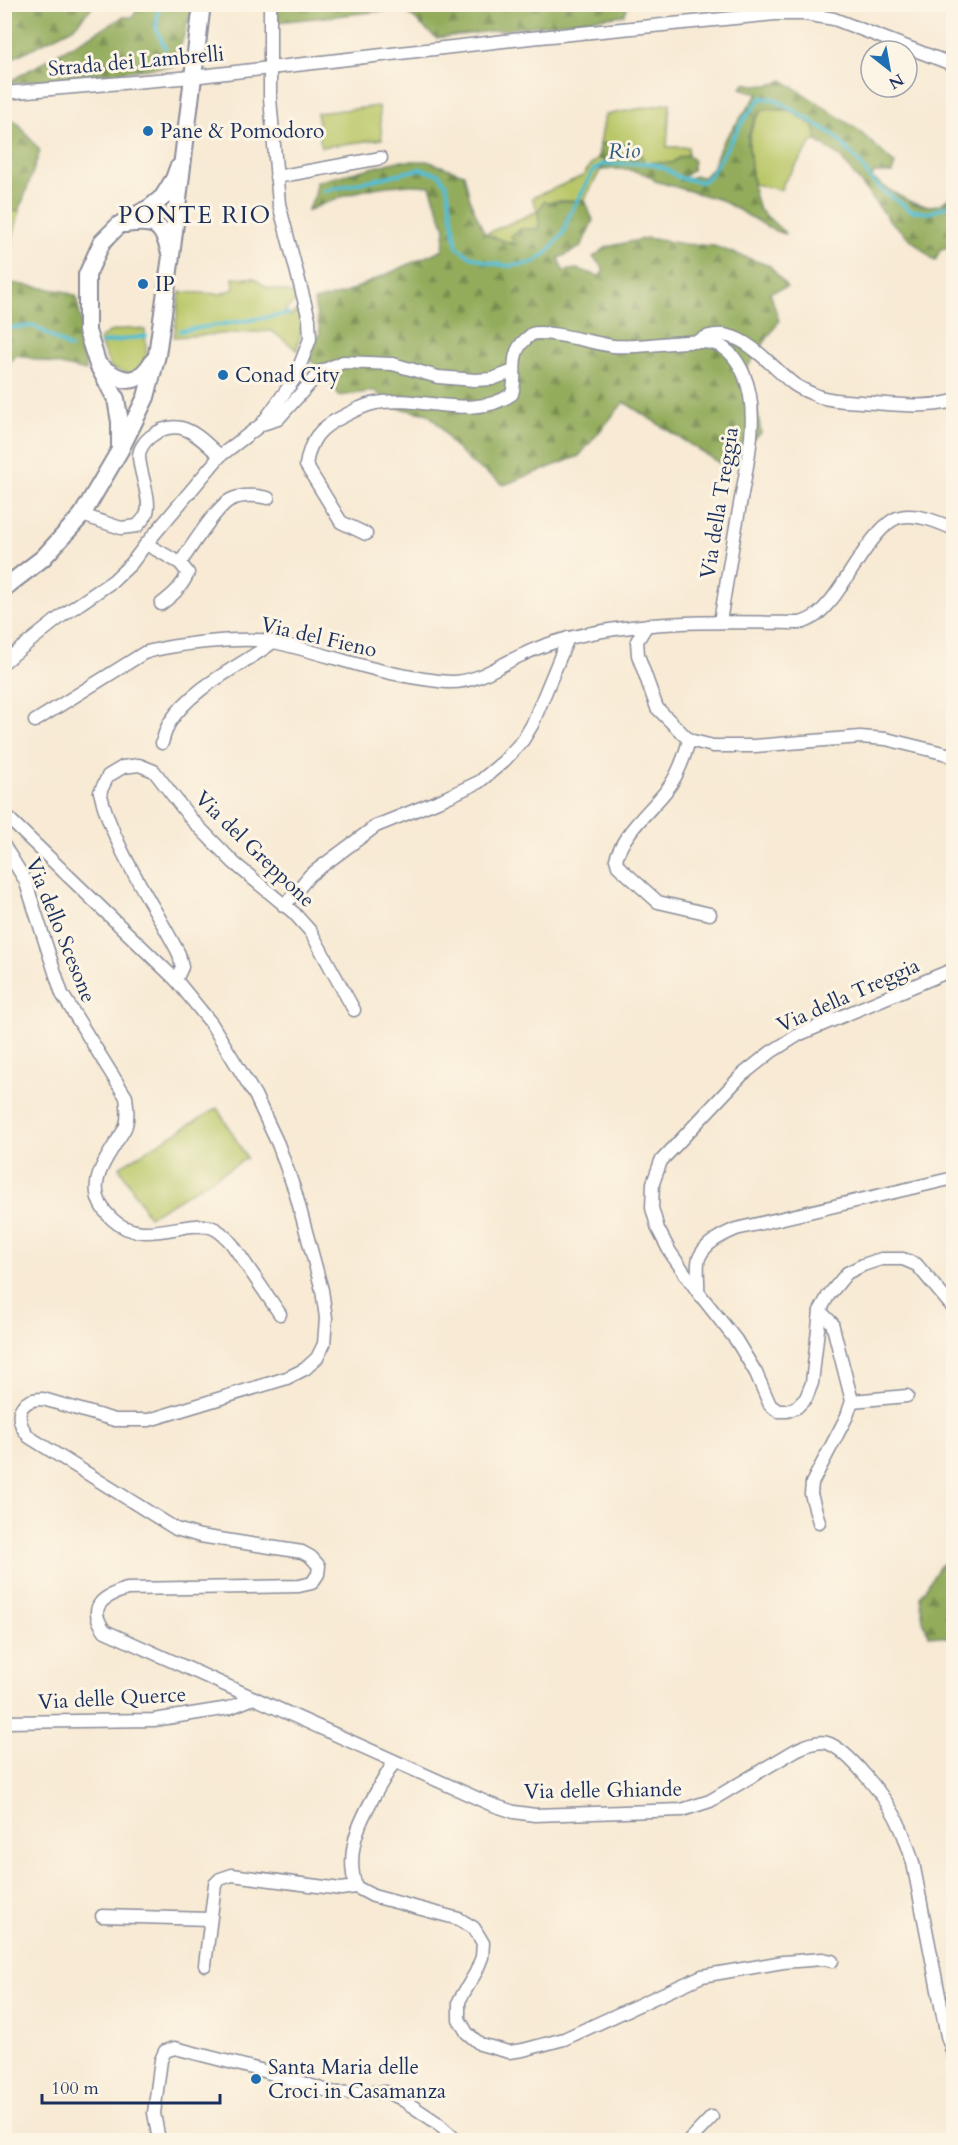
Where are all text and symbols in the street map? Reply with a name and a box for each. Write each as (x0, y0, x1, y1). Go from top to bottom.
street label: Strada dei Lambrelli (47, 39, 225, 84)
north arrow (859, 39, 919, 99)
text: N (884, 68, 908, 94)
place label: Pane & Pomodoro (160, 117, 324, 146)
marker: Pane & Pomodoro (141, 124, 155, 138)
water label: Rio (607, 135, 641, 167)
district label: PONTE RIO (118, 199, 272, 232)
place label: IP (155, 270, 175, 299)
marker: IP (136, 277, 150, 291)
place label: Conad City (235, 361, 340, 390)
marker: Conad City (216, 368, 230, 382)
street label: Via della Treggia (693, 425, 746, 581)
street label: Via del Fieno (258, 610, 380, 665)
street label: Via del Greppone (188, 784, 321, 914)
street label: Via dello Scesone (18, 853, 103, 1007)
street label: Via della Treggia (772, 951, 924, 1040)
street label: Via delle Querce (37, 1680, 187, 1717)
street label: Via delle Ghiande (524, 1775, 682, 1806)
place label: Santa Maria delle Croci in Casamanza (268, 2053, 446, 2106)
scale bar (42, 2067, 220, 2105)
marker: Santa Maria delle Croci in Casamanza (249, 2072, 263, 2086)
text: 100 m (51, 2076, 99, 2101)

